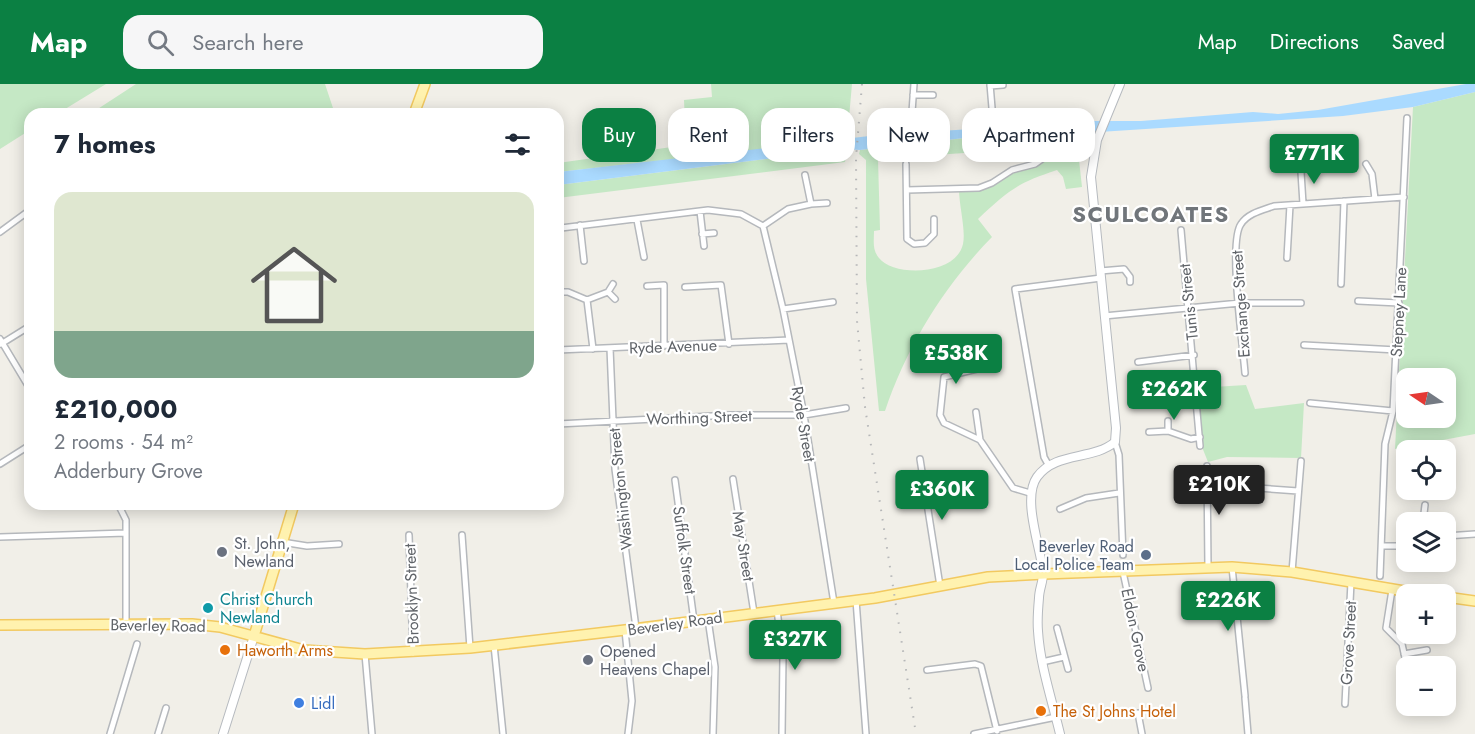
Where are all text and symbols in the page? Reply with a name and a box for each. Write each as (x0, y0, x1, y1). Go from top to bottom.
search box (123, 15, 543, 69)
text: Map (30, 22, 87, 63)
icon: search (144, 26, 177, 59)
text: Search here (192, 26, 304, 58)
text: Map (1198, 27, 1237, 57)
text: Directions (1270, 27, 1359, 57)
text: Saved (1392, 27, 1445, 57)
chip: Buy (582, 108, 656, 162)
chip: Rent (668, 108, 749, 162)
chip: Filters (761, 108, 855, 162)
chip: New (867, 108, 950, 162)
chip: Apartment (962, 108, 1095, 162)
text: 7 homes (54, 125, 156, 163)
icon: filters (501, 128, 534, 161)
pin: £771K (1272, 134, 1356, 185)
text: £771K (1284, 139, 1344, 168)
district label: SCULCOATES (1072, 198, 1230, 230)
icon: home (240, 231, 348, 339)
street label: Exchange Street (1225, 249, 1256, 359)
street label: Tunis Street (1173, 263, 1204, 341)
street label: Stepney Lane (1385, 267, 1412, 357)
street label: Ryde Avenue (629, 333, 717, 360)
pin: £538K (914, 334, 998, 385)
text: £538K (924, 339, 988, 368)
north arrow (1396, 368, 1456, 428)
map controls (1396, 368, 1456, 716)
pin: £262K (1132, 370, 1216, 421)
text: £262K (1141, 375, 1207, 404)
street label: Ryde Street (786, 384, 821, 464)
text: £210,000 (54, 390, 177, 428)
street label: Worthing Street (646, 404, 752, 431)
street label: Washington Street (603, 427, 638, 551)
text: 2 rooms · 54 m² (54, 428, 193, 457)
button: locate (1396, 440, 1456, 500)
text: Adderbury Grove (54, 457, 203, 486)
pin: £210K (1177, 465, 1261, 516)
pin: £360K (900, 470, 984, 521)
text: £210K (1188, 470, 1250, 499)
text: £360K (909, 475, 975, 504)
street label: Suffolk Street (667, 505, 702, 596)
street label: May Street (727, 509, 760, 583)
button: layers (1396, 512, 1456, 572)
place label: St. John, Newland (234, 532, 294, 573)
place label: Beverley Road Local Police Team (1014, 535, 1134, 576)
street label: Brooklyn Street (398, 543, 425, 645)
marker: St. John, Newland (215, 545, 229, 559)
marker: Beverley Road Local Police Team (1139, 548, 1153, 562)
pin: £226K (1186, 581, 1270, 632)
button: + (1396, 584, 1456, 644)
street label: Eldon Grove (1115, 586, 1156, 674)
text: £226K (1195, 586, 1261, 615)
place label: Christ Church Newland (220, 588, 313, 629)
street label: Grove Street (1335, 600, 1362, 686)
marker: Christ Church Newland (201, 601, 215, 615)
street label: Beverley Road (626, 605, 724, 642)
street label: Beverley Road (110, 613, 206, 638)
pin: £327K (753, 620, 837, 671)
text: £327K (763, 625, 827, 654)
place label: Haworth Arms (237, 639, 333, 662)
place label: Opened Heavens Chapel (600, 640, 710, 681)
marker: Haworth Arms (218, 643, 232, 657)
marker: Opened Heavens Chapel (581, 653, 595, 667)
button: − (1396, 656, 1456, 716)
place label: Lidl (311, 692, 335, 715)
marker: Lidl (292, 696, 306, 710)
place label: The St Johns Hotel (1053, 700, 1176, 723)
marker: The St Johns Hotel (1034, 704, 1048, 718)

